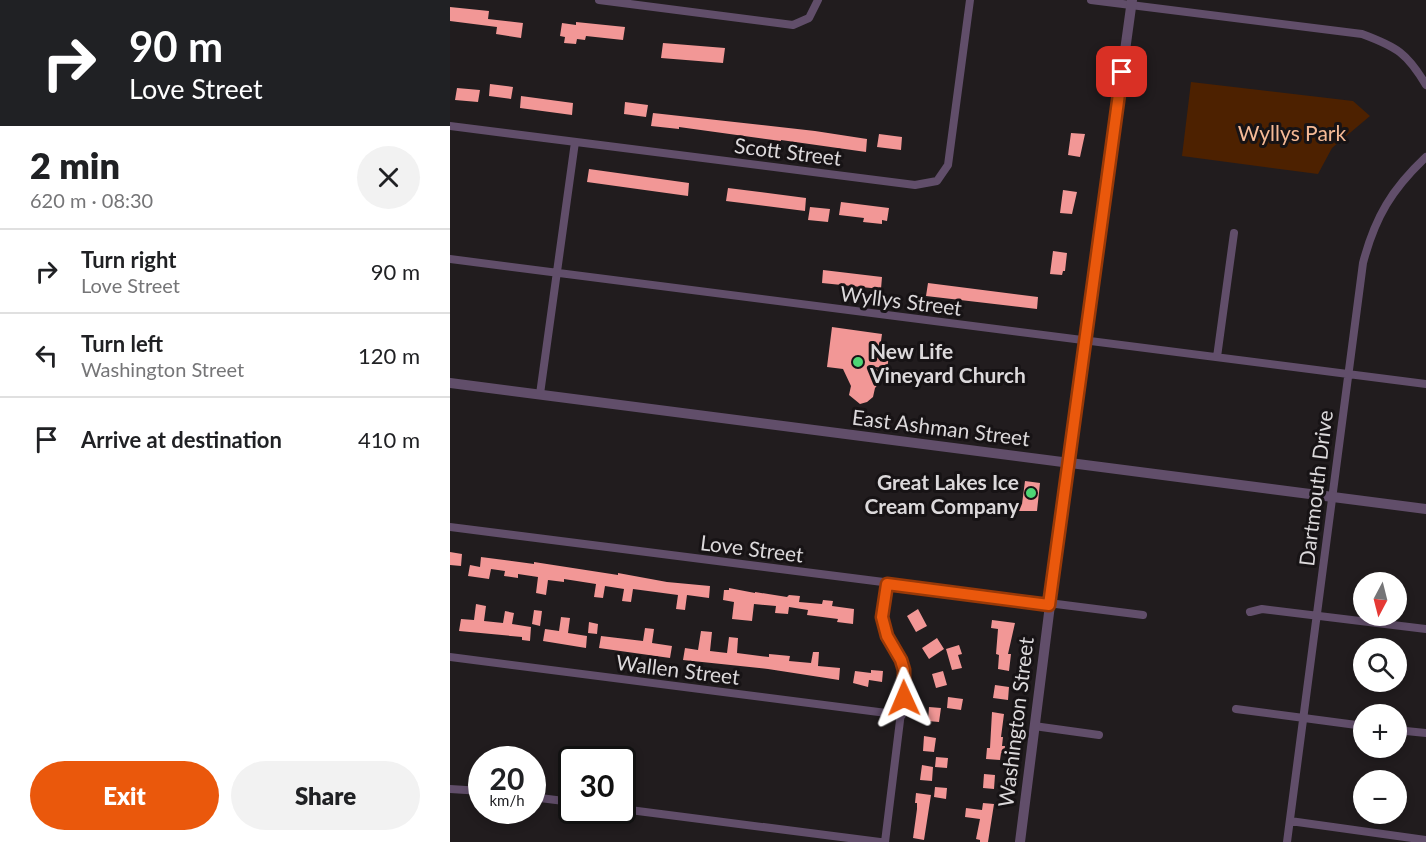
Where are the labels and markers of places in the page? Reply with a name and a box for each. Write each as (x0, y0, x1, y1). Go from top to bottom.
pin (1096, 46, 1147, 97)
place label: New Life Vineyard Church (869, 338, 1026, 387)
marker: New Life Vineyard Church (851, 355, 865, 369)
place label: Great Lakes Ice Cream Company (865, 469, 1020, 518)
marker: Great Lakes Ice Cream Company (1024, 486, 1038, 500)

